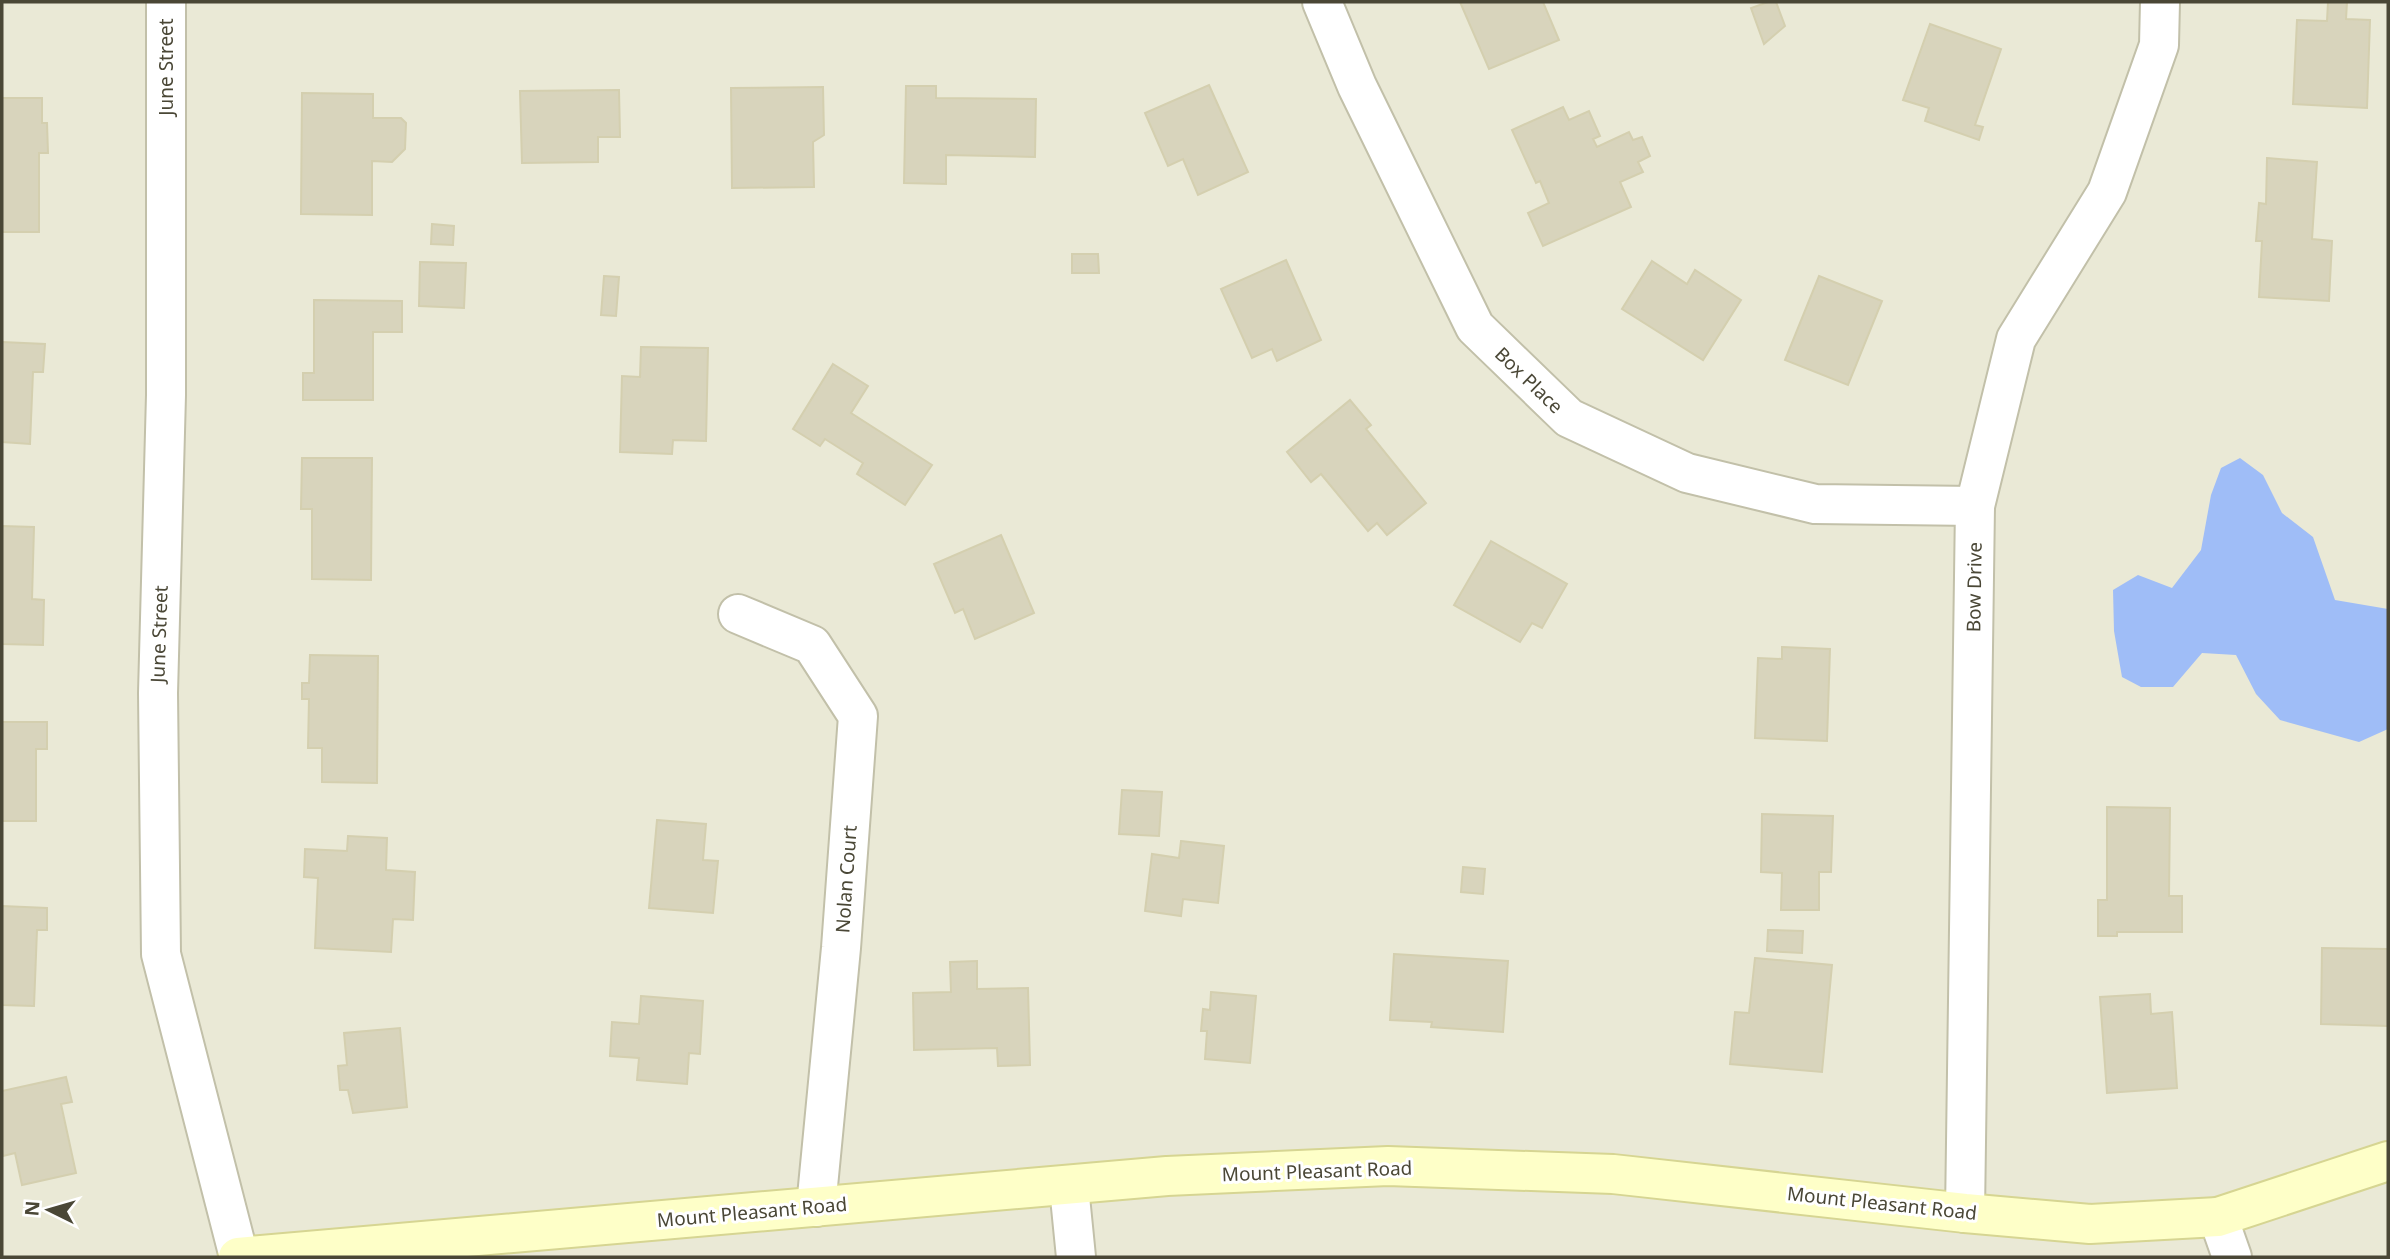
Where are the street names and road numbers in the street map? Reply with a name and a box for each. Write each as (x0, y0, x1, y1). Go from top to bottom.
street label: June Street (153, 18, 179, 118)
street label: Box Place (1489, 341, 1569, 419)
street label: Bow Drive (1960, 542, 1988, 632)
street label: June Street (144, 585, 174, 685)
street label: Nolan Court (829, 824, 863, 934)
street label: Mount Pleasant Road (1221, 1155, 1413, 1187)
street label: Mount Pleasant Road (1786, 1180, 1978, 1226)
street label: Mount Pleasant Road (656, 1191, 848, 1233)

